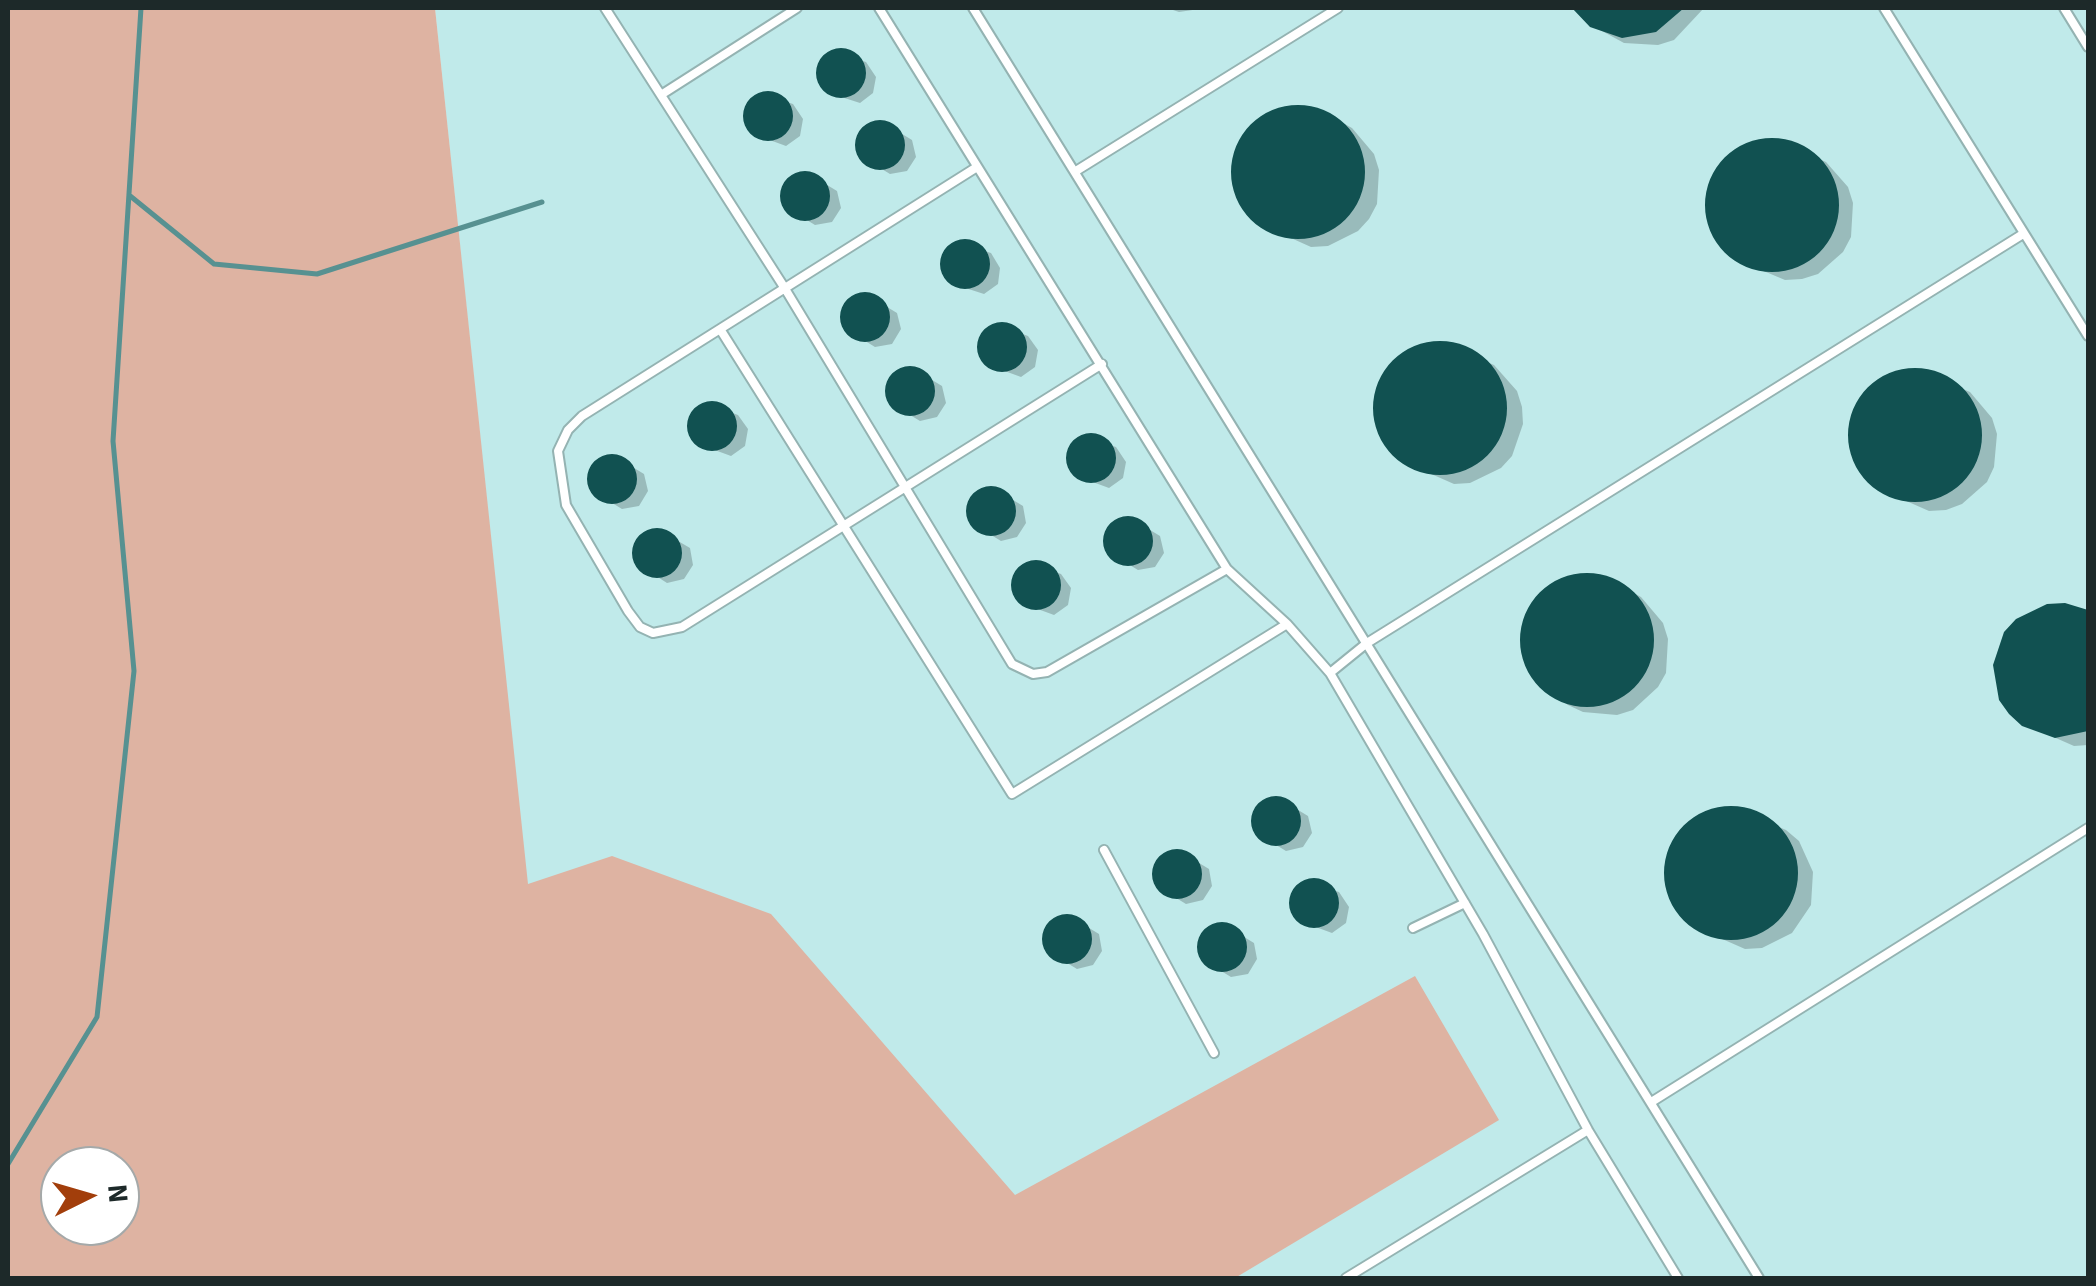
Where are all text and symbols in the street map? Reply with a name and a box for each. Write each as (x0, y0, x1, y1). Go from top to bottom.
north arrow (40, 1146, 140, 1246)
text: N (97, 1183, 139, 1205)

